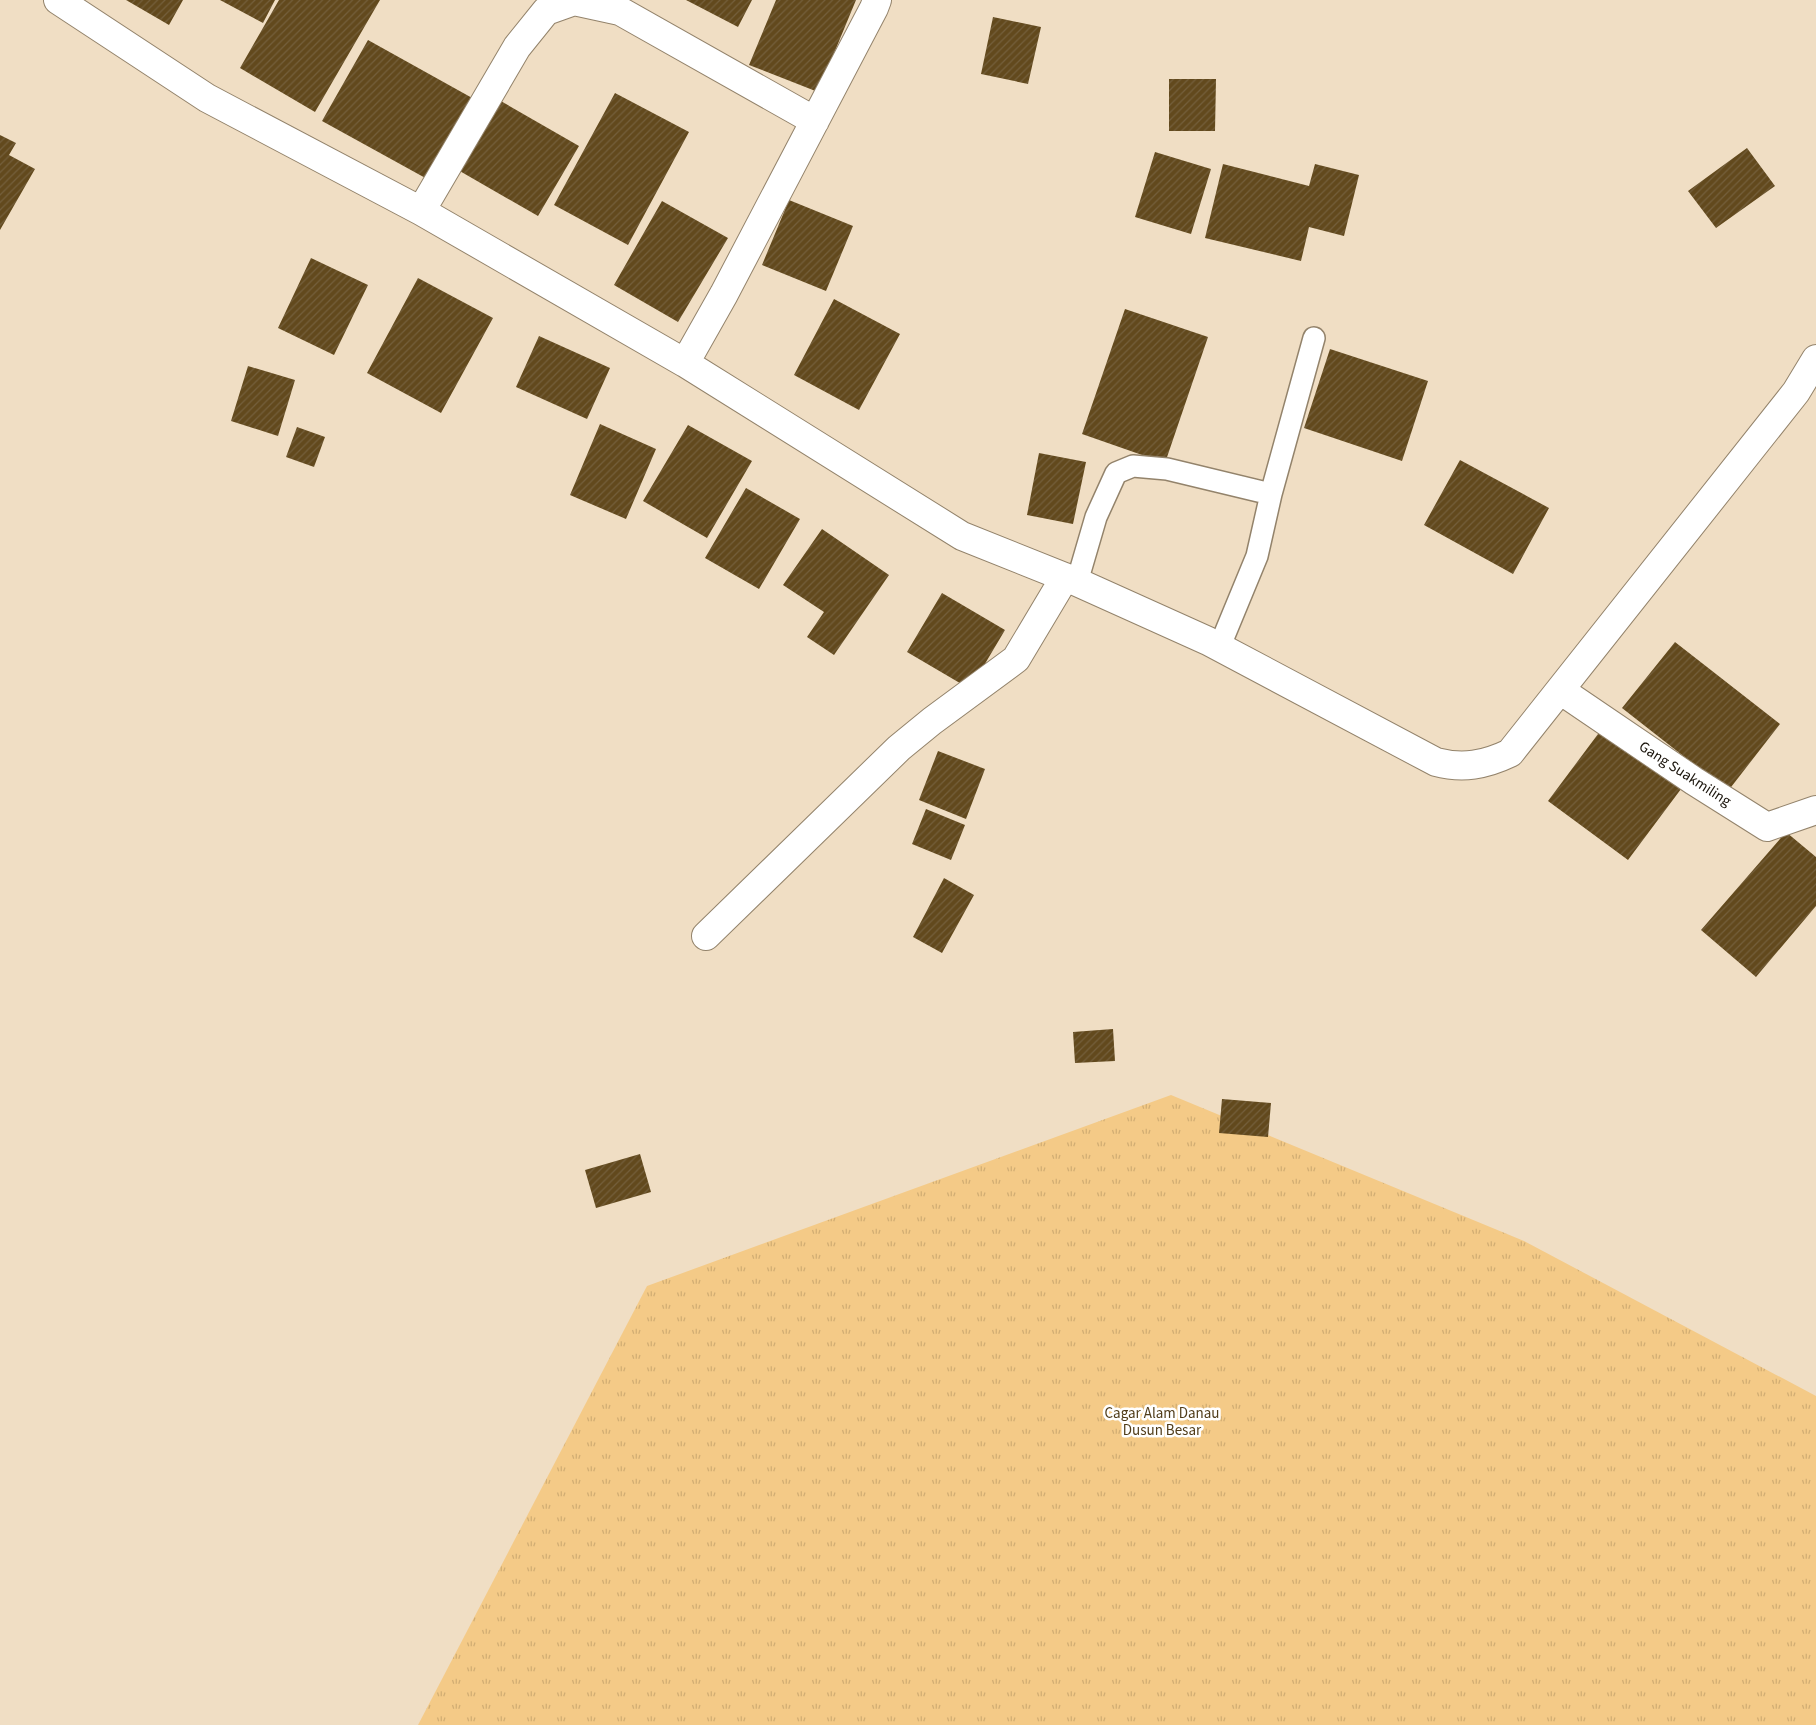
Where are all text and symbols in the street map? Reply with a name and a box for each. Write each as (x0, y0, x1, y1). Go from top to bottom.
street label: Gang Suakmiling (1635, 736, 1736, 812)
park label: Cagar Alam Danau Dusun Besar (1105, 1403, 1219, 1441)

